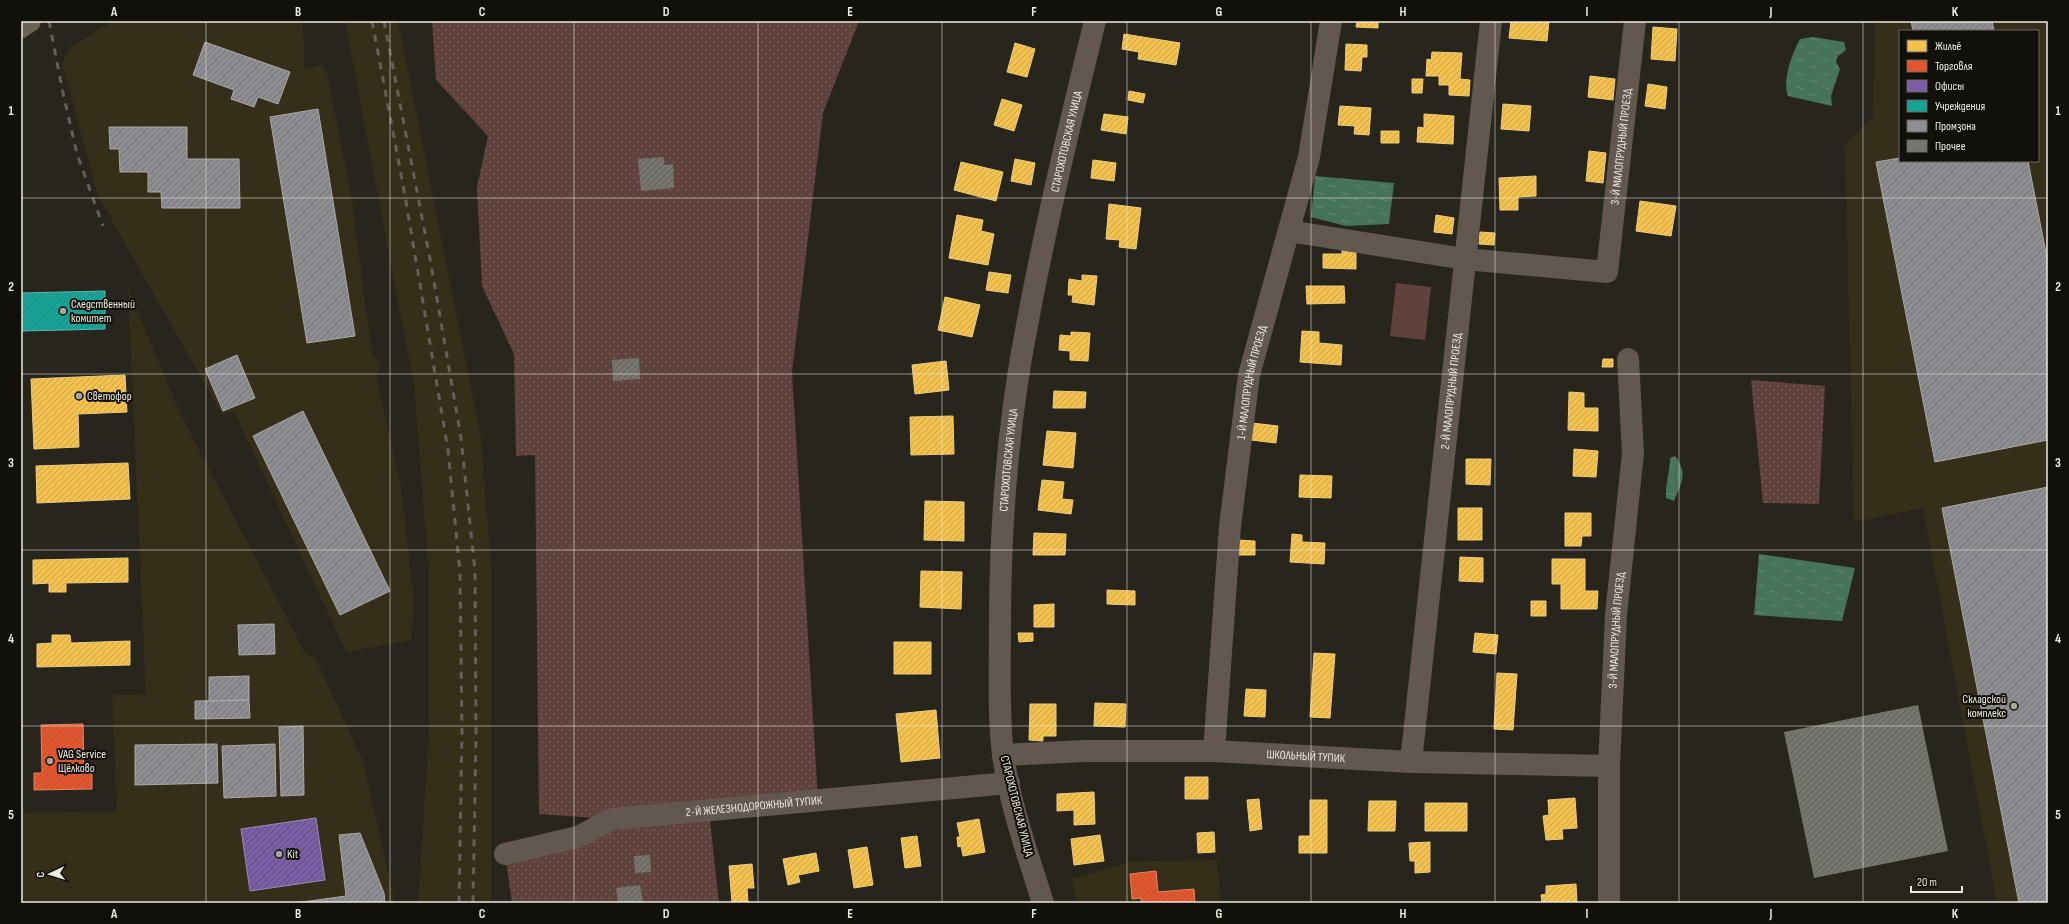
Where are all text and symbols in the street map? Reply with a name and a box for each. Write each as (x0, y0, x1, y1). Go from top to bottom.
text: A (110, 4, 118, 20)
text: B (295, 4, 301, 20)
text: C (479, 4, 486, 20)
text: D (663, 4, 670, 20)
text: E (847, 4, 853, 20)
text: F (1031, 4, 1037, 20)
text: G (1216, 4, 1223, 20)
text: H (1400, 4, 1407, 20)
text: I (1586, 4, 1589, 20)
text: J (1769, 4, 1773, 20)
text: K (1952, 4, 1959, 20)
legend (1899, 30, 2039, 162)
text: Жильё (1935, 39, 1962, 54)
text: Торговля (1935, 59, 1973, 74)
text: Офисы (1935, 79, 1964, 94)
street label: 3-Й МАЛОПРУДНЫЙ ПРОЕЗД (1608, 87, 1635, 206)
street label: СТАРОХОТОВСКАЯ УЛИЦА (1048, 88, 1086, 194)
text: Учреждения (1935, 99, 1986, 114)
text: 1 (8, 103, 14, 119)
text: 1 (2055, 103, 2061, 119)
text: Промзона (1935, 119, 1976, 134)
text: Прочее (1935, 139, 1966, 154)
text: 2 (8, 279, 14, 295)
text: 2 (2055, 279, 2061, 295)
place label: Следственный комитет (71, 297, 135, 326)
marker: Следственный комитет (58, 306, 68, 316)
street label: 1-Й МАЛОПРУДНЫЙ ПРОЕЗД (1234, 323, 1270, 440)
street label: 2-Й МАЛОПРУДНЫЙ ПРОЕЗД (1438, 332, 1465, 450)
place label: Светофор (87, 389, 132, 404)
marker: Светофор (74, 391, 84, 401)
street label: СТАРОХОТОВСКАЯ УЛИЦА (997, 407, 1022, 512)
text: 3 (8, 455, 14, 471)
text: 3 (2055, 455, 2061, 471)
street label: 3-Й МАЛОПРУДНЫЙ ПРОЕЗД (1606, 571, 1629, 689)
text: 4 (8, 631, 14, 647)
text: 4 (2055, 631, 2061, 647)
place label: Складской комплекс (1962, 692, 2006, 721)
marker: Складской комплекс (2009, 701, 2019, 711)
place label: VAG Service Щёлково (58, 747, 106, 776)
street label: ШКОЛЬНЫЙ ТУПИК (1266, 747, 1346, 766)
street label: СТАРОХОТОВСКАЯ УЛИЦА (997, 754, 1037, 859)
marker: VAG Service Щёлково (45, 756, 55, 766)
street label: 2-Й ЖЕЛЕЗНОДОРОЖНЫЙ ТУПИК (685, 793, 824, 820)
text: 5 (8, 807, 14, 823)
text: 5 (2055, 807, 2061, 823)
place label: Kit (287, 847, 299, 862)
marker: Kit (274, 849, 284, 859)
north arrow (30, 854, 70, 894)
scale bar (1911, 868, 1962, 894)
text: С (34, 871, 47, 878)
text: 20 m (1917, 875, 1937, 890)
text: A (110, 906, 118, 922)
text: B (295, 906, 301, 922)
text: C (479, 906, 486, 922)
text: D (663, 906, 670, 922)
text: E (847, 906, 853, 922)
text: F (1031, 906, 1037, 922)
text: G (1216, 906, 1223, 922)
text: H (1400, 906, 1407, 922)
text: I (1586, 906, 1589, 922)
text: J (1769, 906, 1773, 922)
text: K (1952, 906, 1959, 922)

